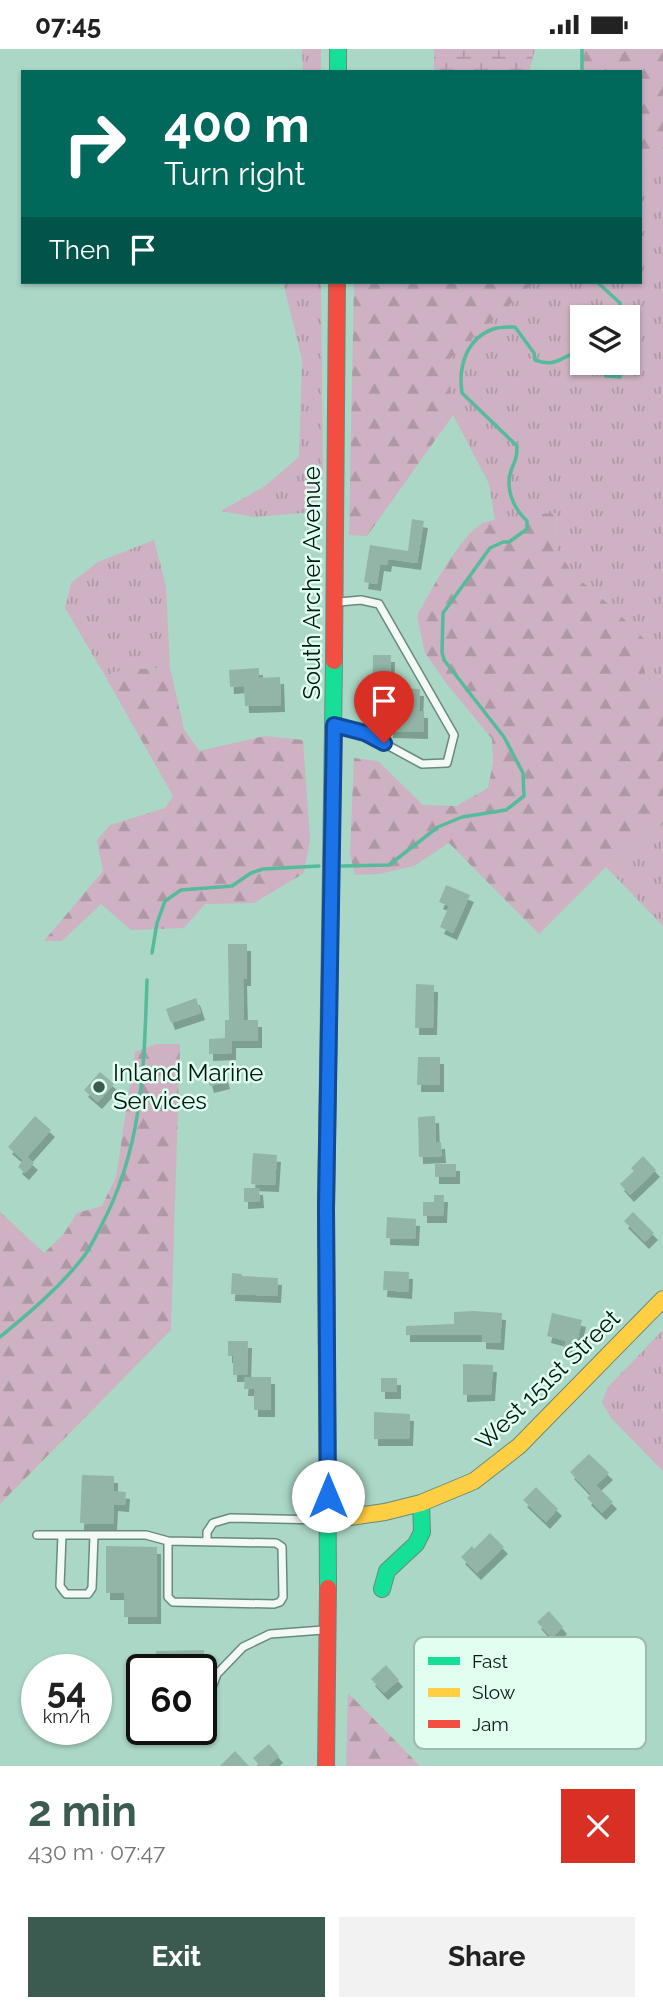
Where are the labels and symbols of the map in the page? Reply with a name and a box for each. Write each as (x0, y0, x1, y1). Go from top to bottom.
street label: South Archer Avenue (297, 466, 326, 700)
pin (354, 671, 414, 743)
place label: Inland Marine Services (113, 1058, 263, 1115)
marker: Inland Marine Services (91, 1079, 107, 1095)
street label: West 151st Street (470, 1303, 626, 1456)
position arrow (291, 1459, 365, 1533)
legend (414, 1637, 646, 1749)
text: Fast (472, 1650, 508, 1672)
speed limit sign: 60 (126, 1654, 217, 1745)
text: Slow (472, 1681, 516, 1703)
text: Jam (472, 1713, 509, 1735)

